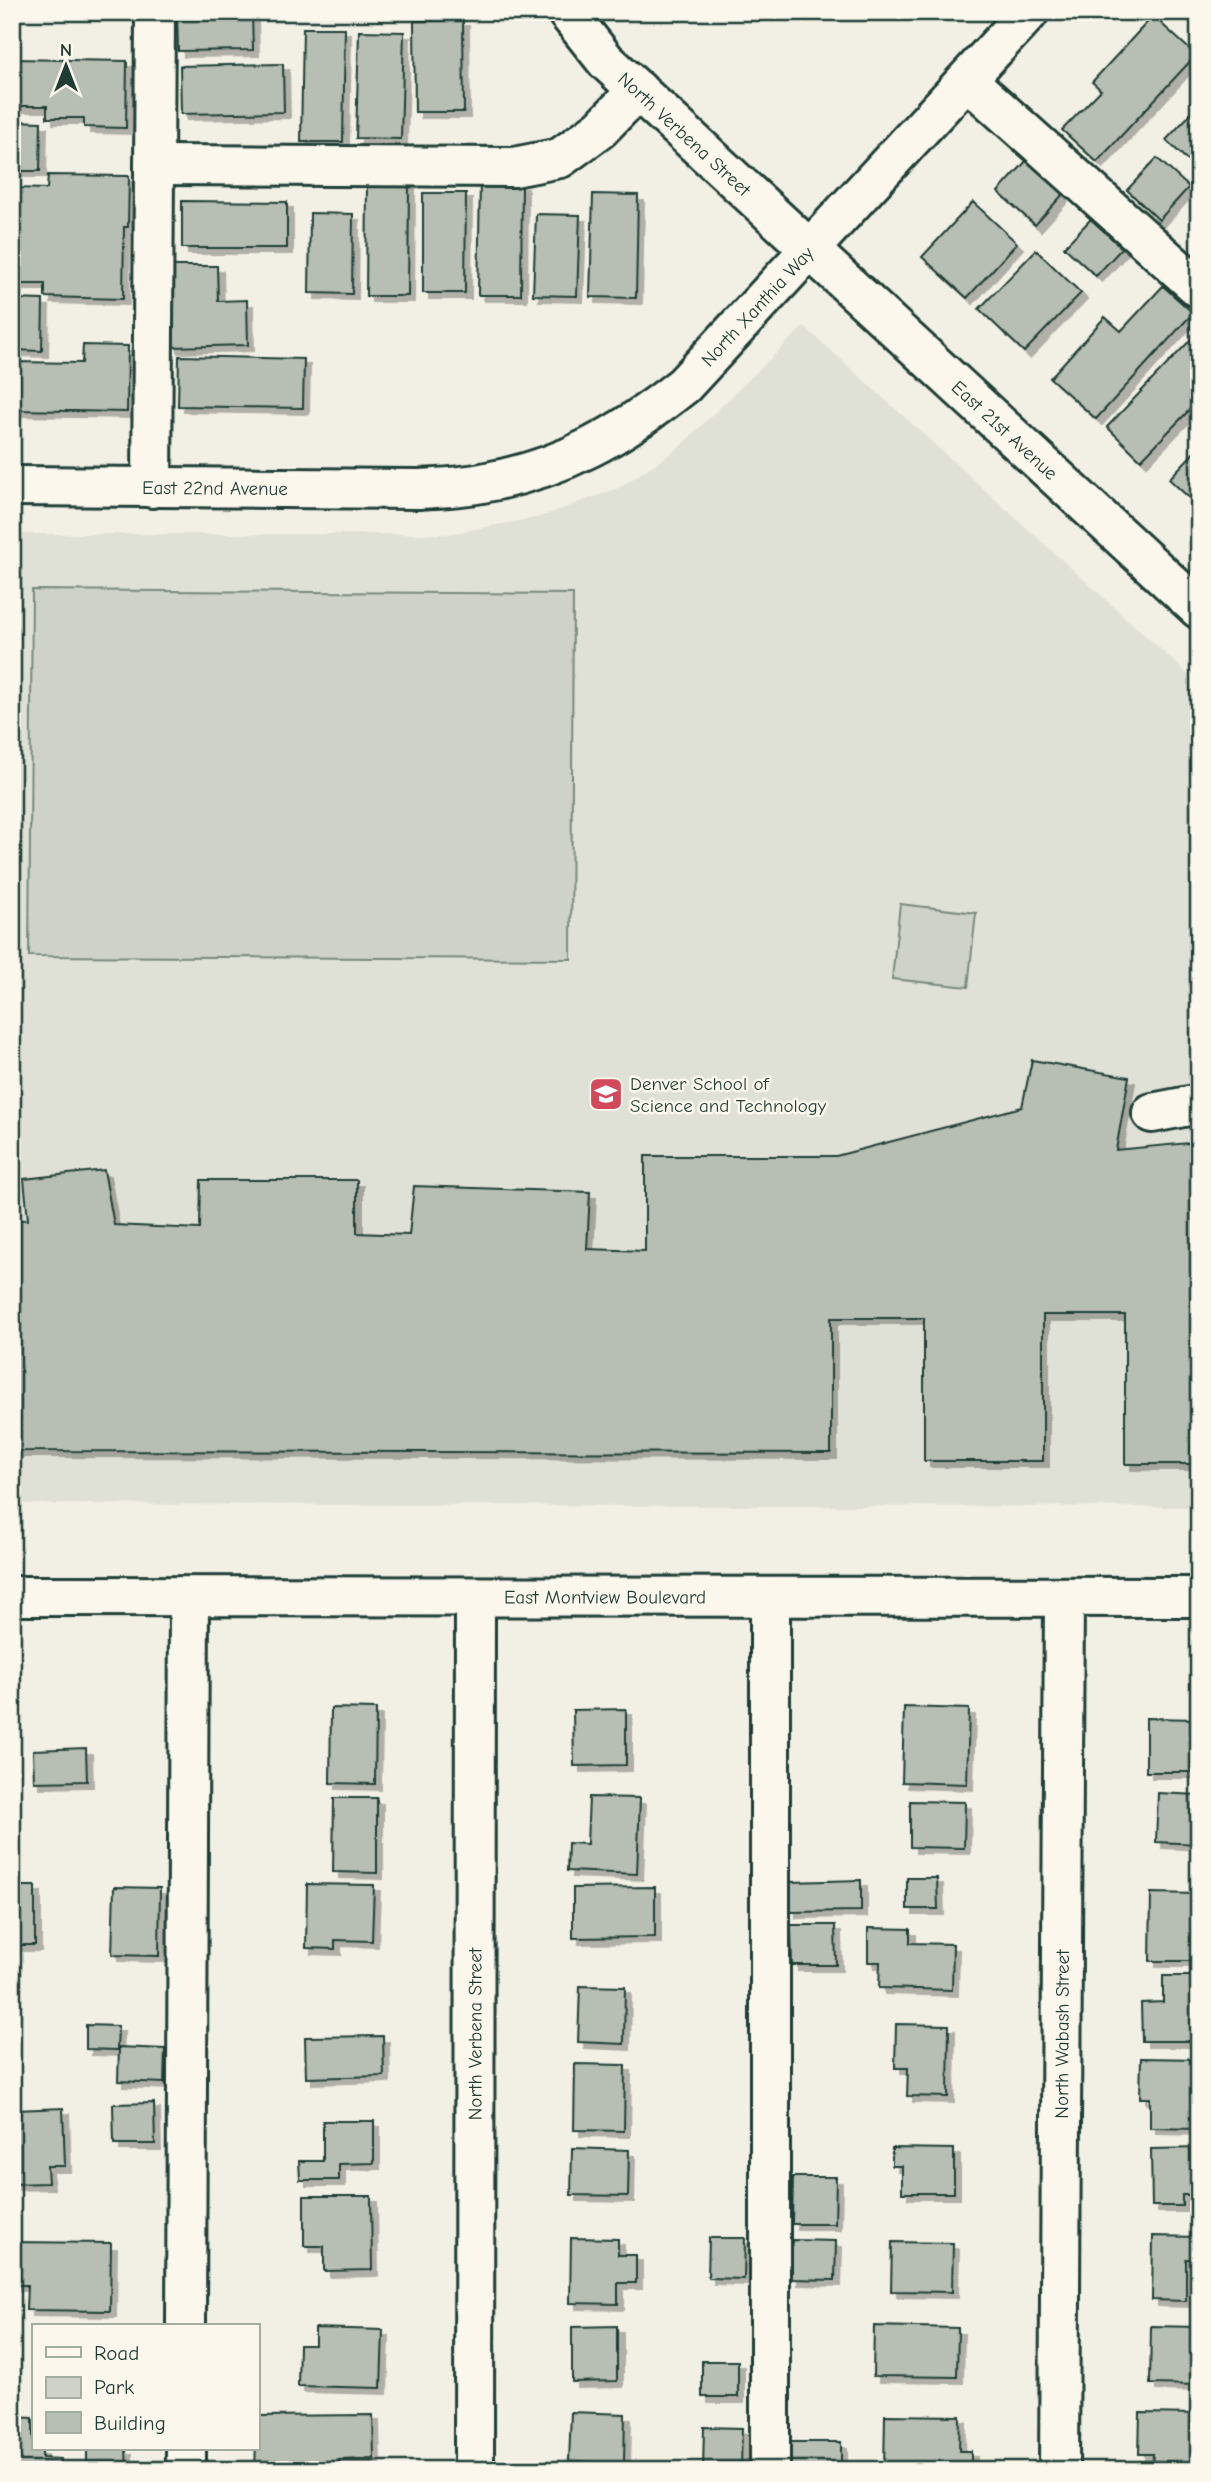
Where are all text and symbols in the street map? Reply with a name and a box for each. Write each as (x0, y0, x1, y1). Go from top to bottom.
north arrow (32, 32, 102, 102)
text: N (60, 39, 72, 61)
street label: North Verbena Street (613, 68, 755, 202)
street label: North Xanthia Way (697, 242, 819, 371)
street label: East 21st Avenue (947, 376, 1062, 485)
street label: East 22nd Avenue (142, 477, 288, 500)
place label: Denver School of Science and Technology (630, 1073, 827, 1117)
school or university icon: Denver School of Science and Technology (587, 1075, 625, 1113)
street label: East Montview Boulevard (504, 1586, 706, 1609)
street label: North Verbena Street (464, 1947, 487, 2120)
street label: North Wabash Street (1051, 1949, 1074, 2119)
legend (32, 2324, 259, 2450)
text: Road (94, 2341, 139, 2365)
text: Park (94, 2375, 134, 2399)
text: Building (94, 2411, 166, 2435)

